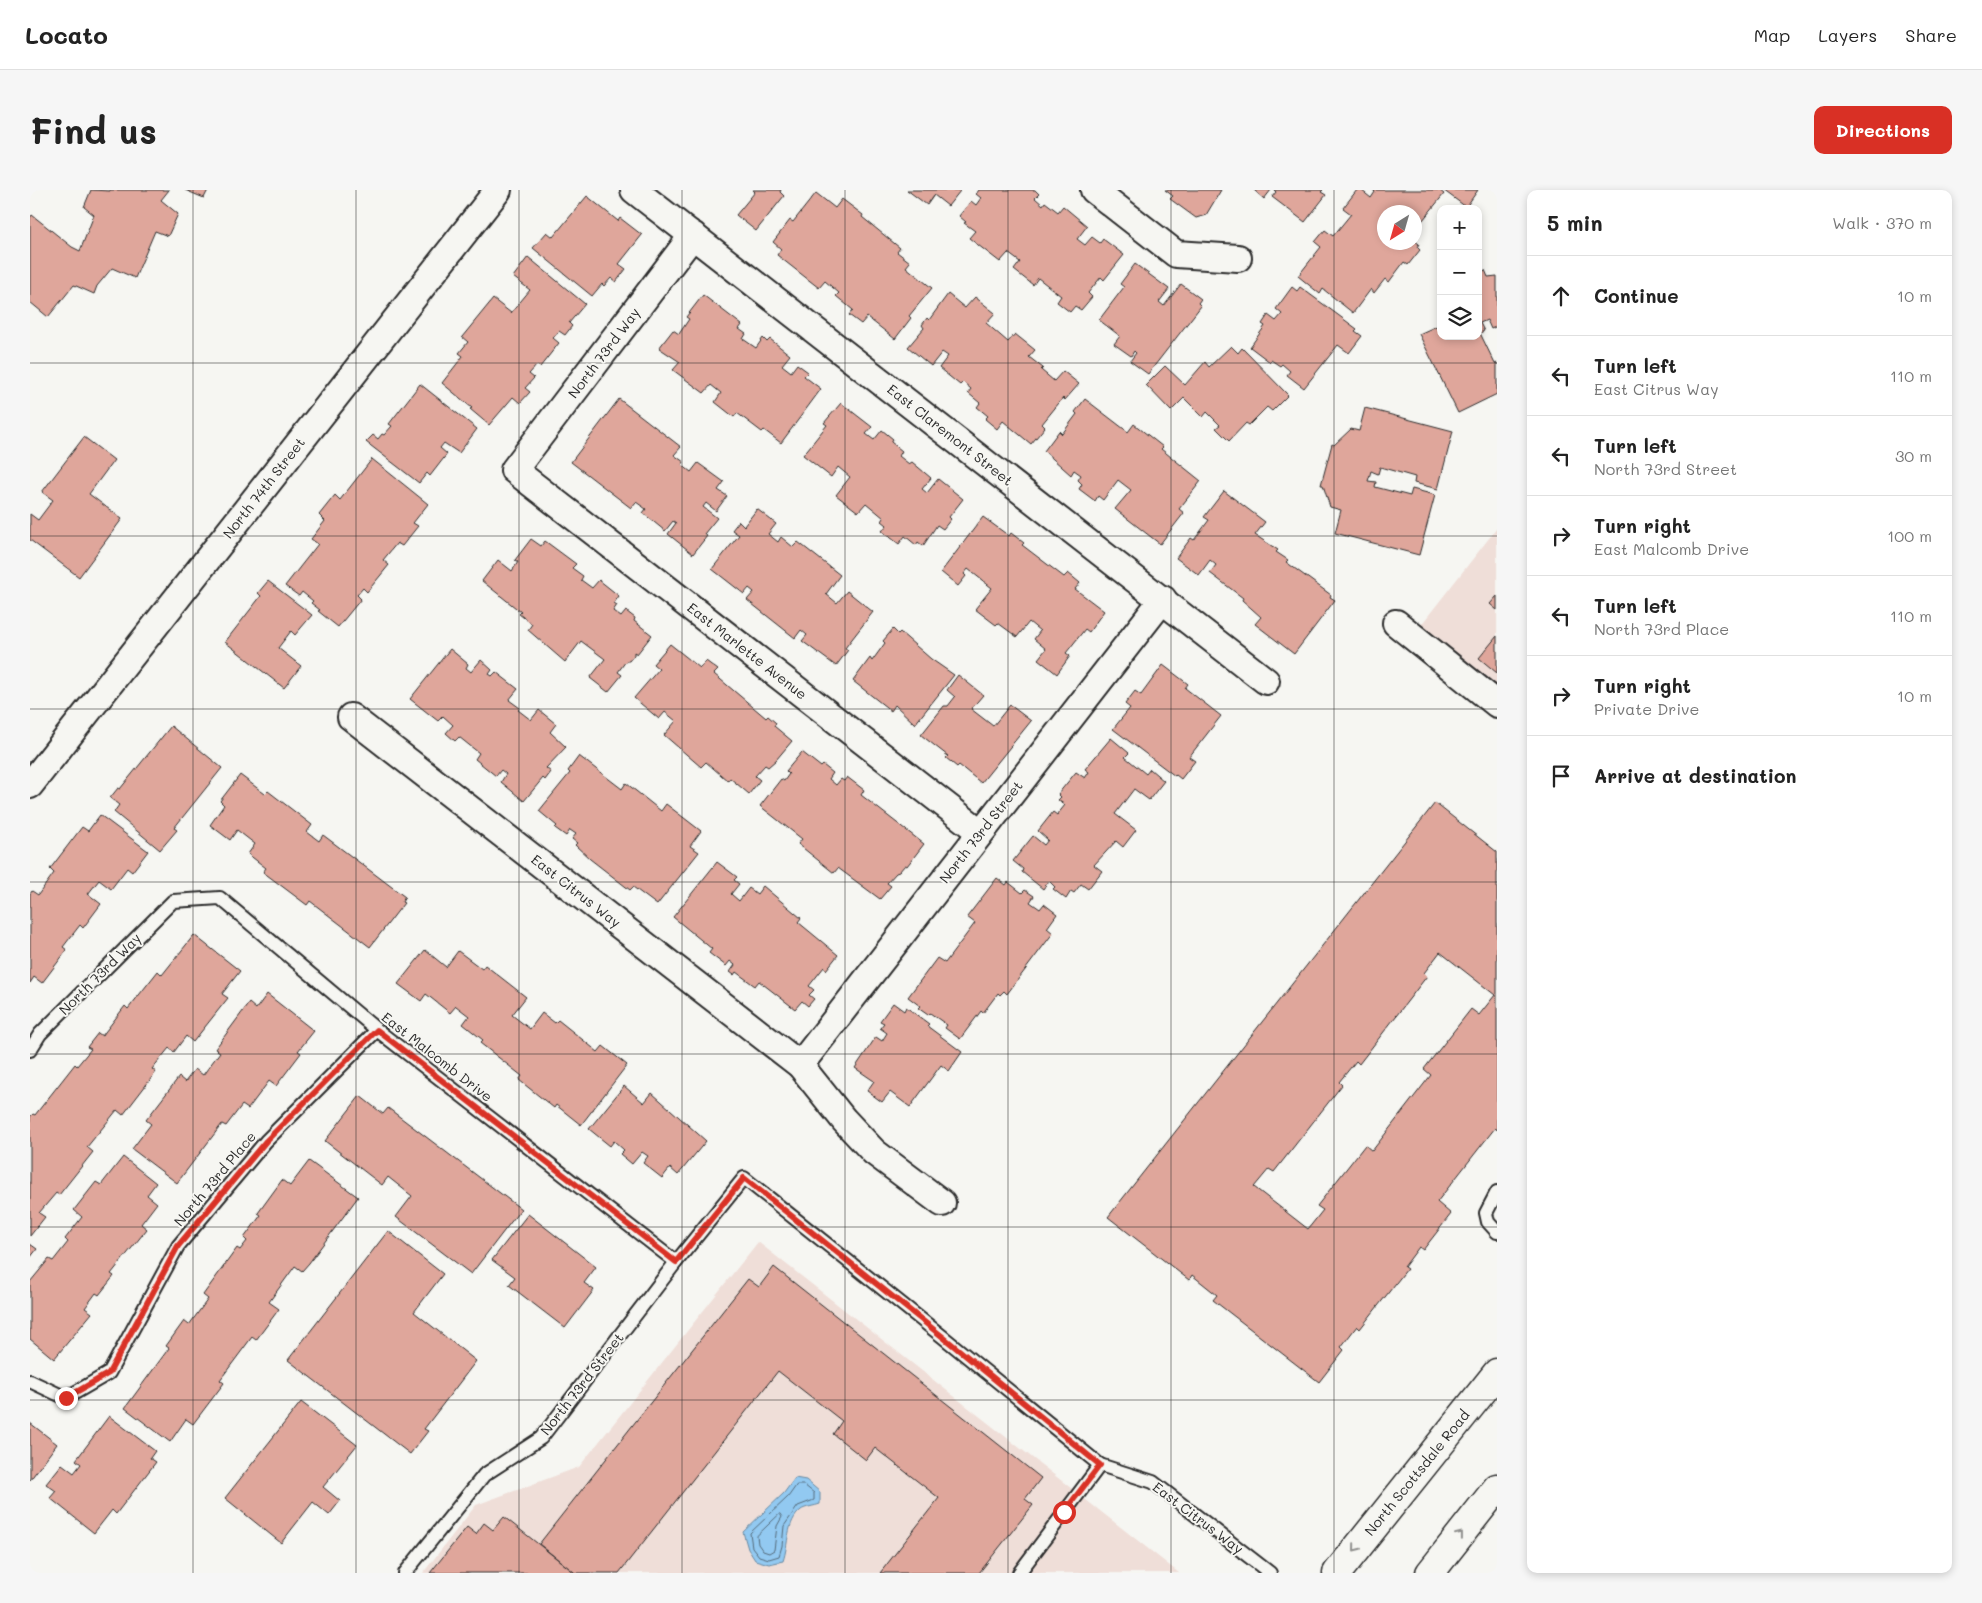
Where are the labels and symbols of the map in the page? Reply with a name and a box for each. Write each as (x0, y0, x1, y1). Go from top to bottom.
north arrow (1377, 205, 1422, 250)
street label: North 73rd Way (563, 303, 644, 402)
street label: East Claremont Street (884, 380, 1017, 490)
street label: North 74th Street (218, 433, 309, 542)
street label: East Marlette Avenue (683, 598, 811, 703)
street label: North 73rd Street (935, 777, 1027, 887)
street label: East Citrus Way (528, 850, 625, 932)
street label: North 73rd Way (54, 928, 145, 1019)
street label: East Malcomb Drive (378, 1007, 497, 1106)
street label: North 73rd Place (169, 1127, 260, 1230)
street label: North 73rd Street (536, 1329, 628, 1439)
route end (55, 1387, 78, 1410)
street label: North Scottsdale Road (1360, 1406, 1473, 1540)
street label: East Citrus Way (1149, 1477, 1248, 1558)
route start (1053, 1501, 1076, 1524)
one-way arrow (1454, 1532, 1462, 1541)
one-way arrow (1354, 1542, 1362, 1551)

